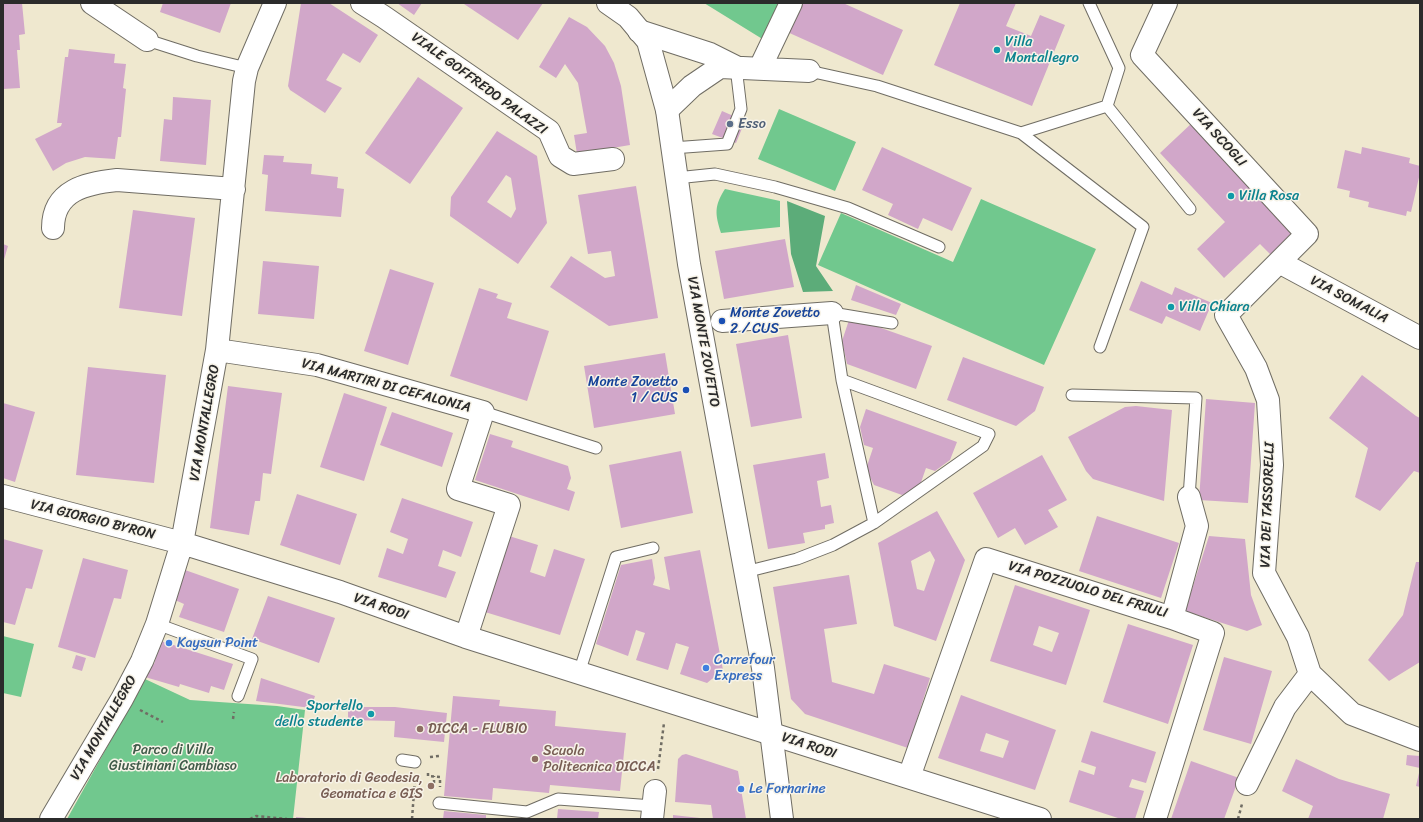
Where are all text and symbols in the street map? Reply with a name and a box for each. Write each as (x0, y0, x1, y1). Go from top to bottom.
street label: VIALE GOFFREDO PALAZZI (408, 29, 550, 139)
place label: Villa Montallegro (1005, 34, 1079, 66)
marker: Villa Montallegro (992, 45, 1002, 55)
street label: VIA SCOGLI (1188, 105, 1250, 171)
place label: Esso (738, 116, 766, 132)
marker: Esso (725, 119, 735, 129)
place label: Villa Rosa (1239, 188, 1299, 204)
marker: Villa Rosa (1226, 191, 1236, 201)
street label: VIA SOMALIA (1307, 273, 1391, 327)
street label: VIA MONTE ZOVETTO (683, 275, 723, 409)
place label: Villa Chiara (1179, 299, 1250, 315)
marker: Villa Chiara (1166, 302, 1176, 312)
place label: Monte Zovetto 2 / CUS (730, 305, 820, 338)
marker: Monte Zovetto 2 / CUS (717, 316, 727, 326)
street label: VIA MARTIRI DI CEFALONIA (300, 355, 472, 417)
street label: VIA MONTALLEGRO (186, 363, 224, 483)
place label: Monte Zovetto 1 / CUS (588, 374, 678, 406)
marker: Monte Zovetto 1 / CUS (681, 385, 691, 395)
street label: VIA DEI TASSORELLI (1257, 442, 1279, 568)
street label: VIA GIORGIO BYRON (29, 496, 157, 544)
street label: VIA POZZUOLO DEL FRIULI (1006, 558, 1170, 622)
street label: VIA RODI (351, 590, 411, 624)
place label: Kaysun Point (177, 635, 258, 651)
marker: Kaysun Point (164, 638, 174, 648)
place label: Carrefour Express (714, 652, 775, 684)
marker: Carrefour Express (701, 663, 711, 673)
street label: VIA MONTALLEGRO (67, 673, 141, 783)
place label: Sportello dello studente (275, 698, 363, 730)
marker: Sportello dello studente (366, 709, 376, 719)
place label: DICCA - FLUBIO (428, 721, 528, 737)
marker: DICCA - FLUBIO (415, 724, 425, 734)
street label: VIA RODI (779, 729, 839, 763)
park label: Parco di Villa Giustiniani Cambiaso (109, 742, 237, 774)
place label: Scuola Politecnica DICCA (543, 743, 656, 776)
marker: Scuola Politecnica DICCA (530, 754, 540, 764)
place label: Laboratorio di Geodesia, Geomatica e GIS (276, 770, 423, 802)
marker: Laboratorio di Geodesia, Geomatica e GIS (426, 781, 436, 791)
place label: Le Fornarine (749, 781, 826, 797)
marker: Le Fornarine (736, 784, 746, 794)

